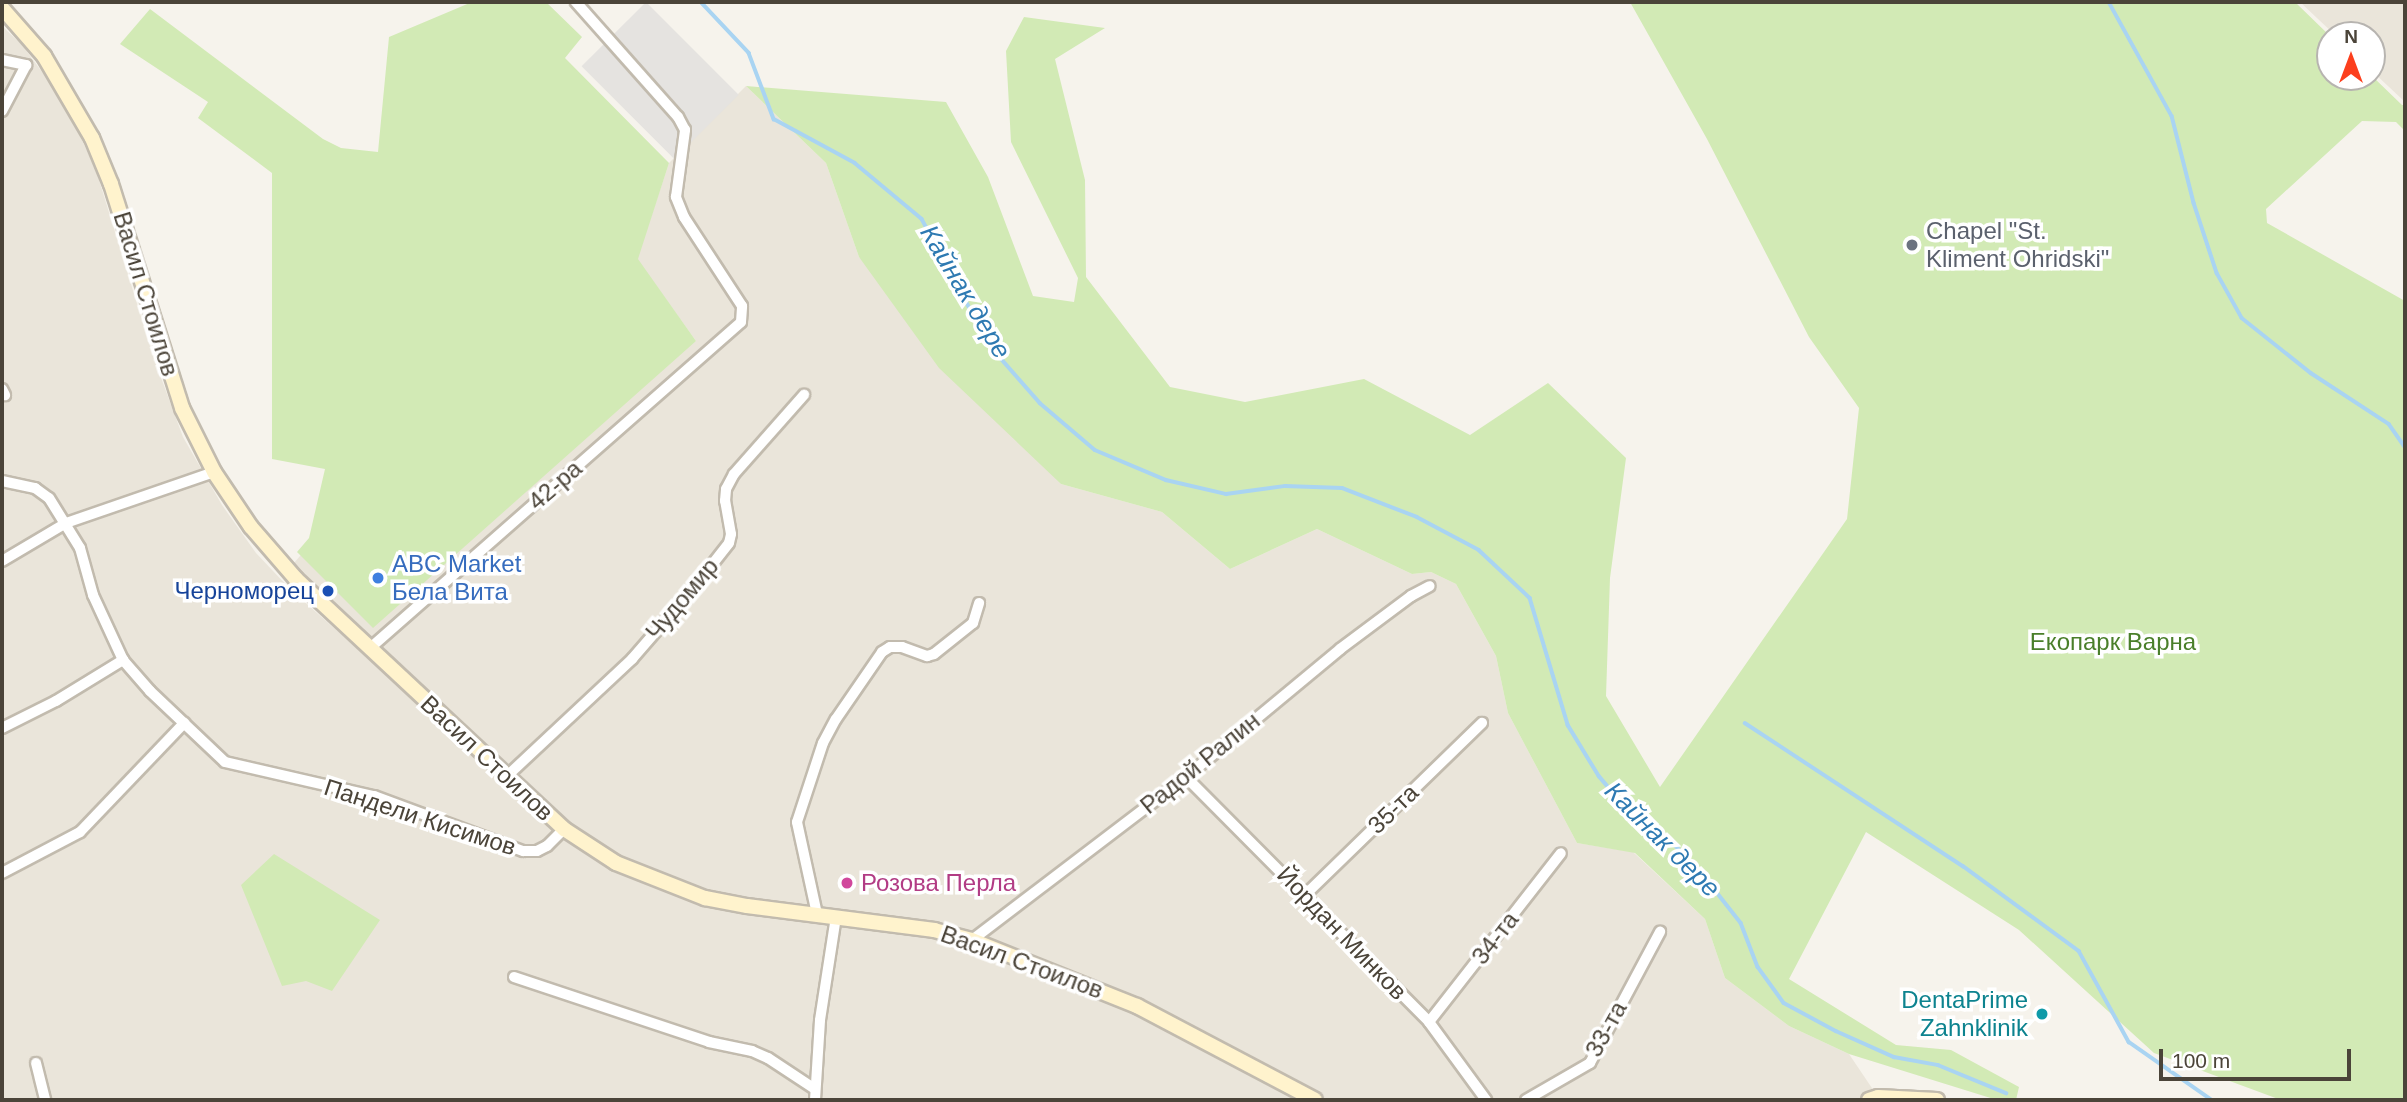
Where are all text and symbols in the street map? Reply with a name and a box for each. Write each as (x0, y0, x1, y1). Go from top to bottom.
north arrow (2316, 21, 2386, 91)
text: N (2344, 26, 2358, 47)
street label: Васил Стоилов (107, 208, 185, 380)
place label: Chapel "St. Kliment Ohridski" (1926, 217, 2109, 273)
water label: Кайнак дере (913, 220, 1017, 364)
marker: Chapel "St. Kliment Ohridski" (1904, 237, 1920, 253)
street label: 42-ра (522, 454, 588, 516)
place label: ABC Market Бела Вита (392, 550, 521, 606)
street label: Чудомир (640, 552, 724, 646)
marker: ABC Market Бела Вита (370, 570, 386, 586)
place label: Черноморец (174, 577, 314, 605)
marker: Черноморец (320, 583, 336, 599)
park label: Екопарк Варна (2030, 628, 2196, 656)
street label: Васил Стоилов (415, 689, 559, 827)
street label: Радой Ралин (1135, 706, 1265, 820)
street label: Пандели Кисимов (321, 772, 519, 862)
water label: Кайнак дере (1598, 776, 1726, 904)
street label: 35-та (1362, 778, 1424, 840)
street label: Йордан Минков (1271, 860, 1413, 1006)
place label: Розова Перла (861, 869, 1016, 897)
marker: Розова Перла (839, 875, 855, 891)
street label: 34-та (1466, 906, 1524, 970)
street label: Васил Стоилов (937, 919, 1107, 1005)
place label: DentaPrime Zahnklinik (1901, 986, 2028, 1042)
street label: 33-та (1579, 996, 1633, 1062)
marker: DentaPrime Zahnklinik (2034, 1006, 2050, 1022)
scale bar (2162, 1036, 2354, 1080)
text: 100 m (2172, 1049, 2230, 1072)

